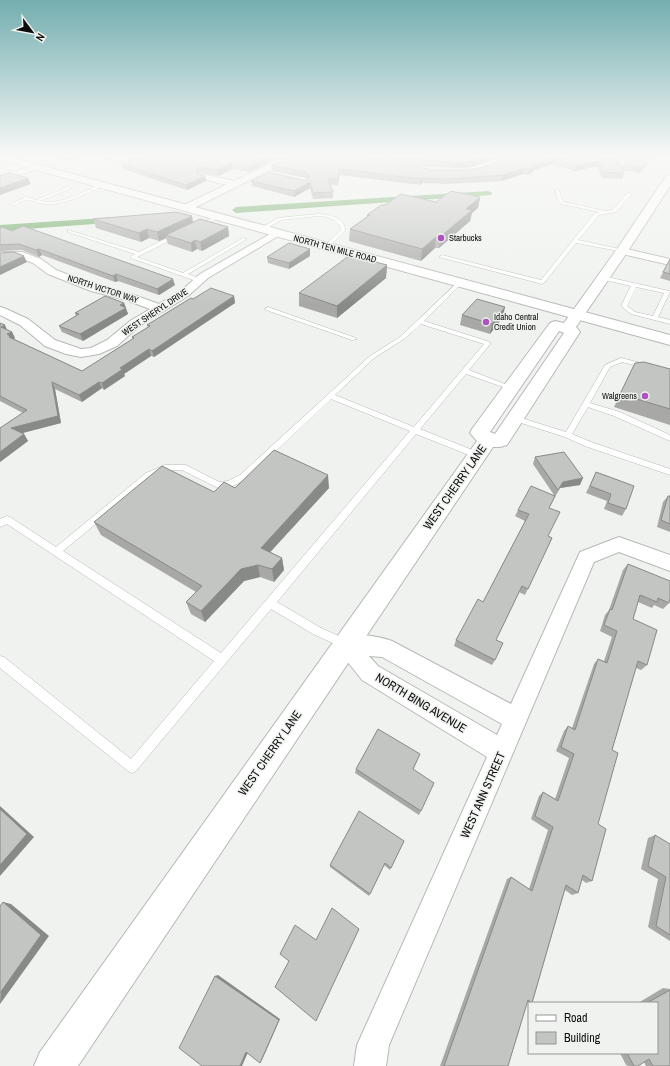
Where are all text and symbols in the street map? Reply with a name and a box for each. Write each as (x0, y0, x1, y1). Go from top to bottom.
north arrow (12, 12, 52, 52)
text: N (33, 31, 48, 44)
street label: NORTH TEN MILE ROAD (292, 232, 378, 266)
place label: Starbucks (449, 232, 482, 244)
marker: Starbucks (436, 233, 446, 243)
street label: NORTH VICTOR WAY (66, 272, 140, 306)
street label: WEST SHERYL DRIVE (120, 285, 190, 339)
place label: Idaho Central Credit Union (494, 311, 539, 333)
marker: Idaho Central Credit Union (481, 317, 491, 327)
place label: Walgreens (602, 390, 637, 402)
marker: Walgreens (640, 391, 650, 401)
street label: WEST CHERRY LANE (420, 441, 490, 533)
street label: NORTH BING AVENUE (372, 669, 470, 737)
street label: WEST CHERRY LANE (235, 707, 305, 799)
street label: WEST ANN STREET (457, 749, 509, 841)
legend (528, 1002, 658, 1054)
text: Road (564, 1010, 588, 1026)
text: Building (564, 1030, 601, 1046)

